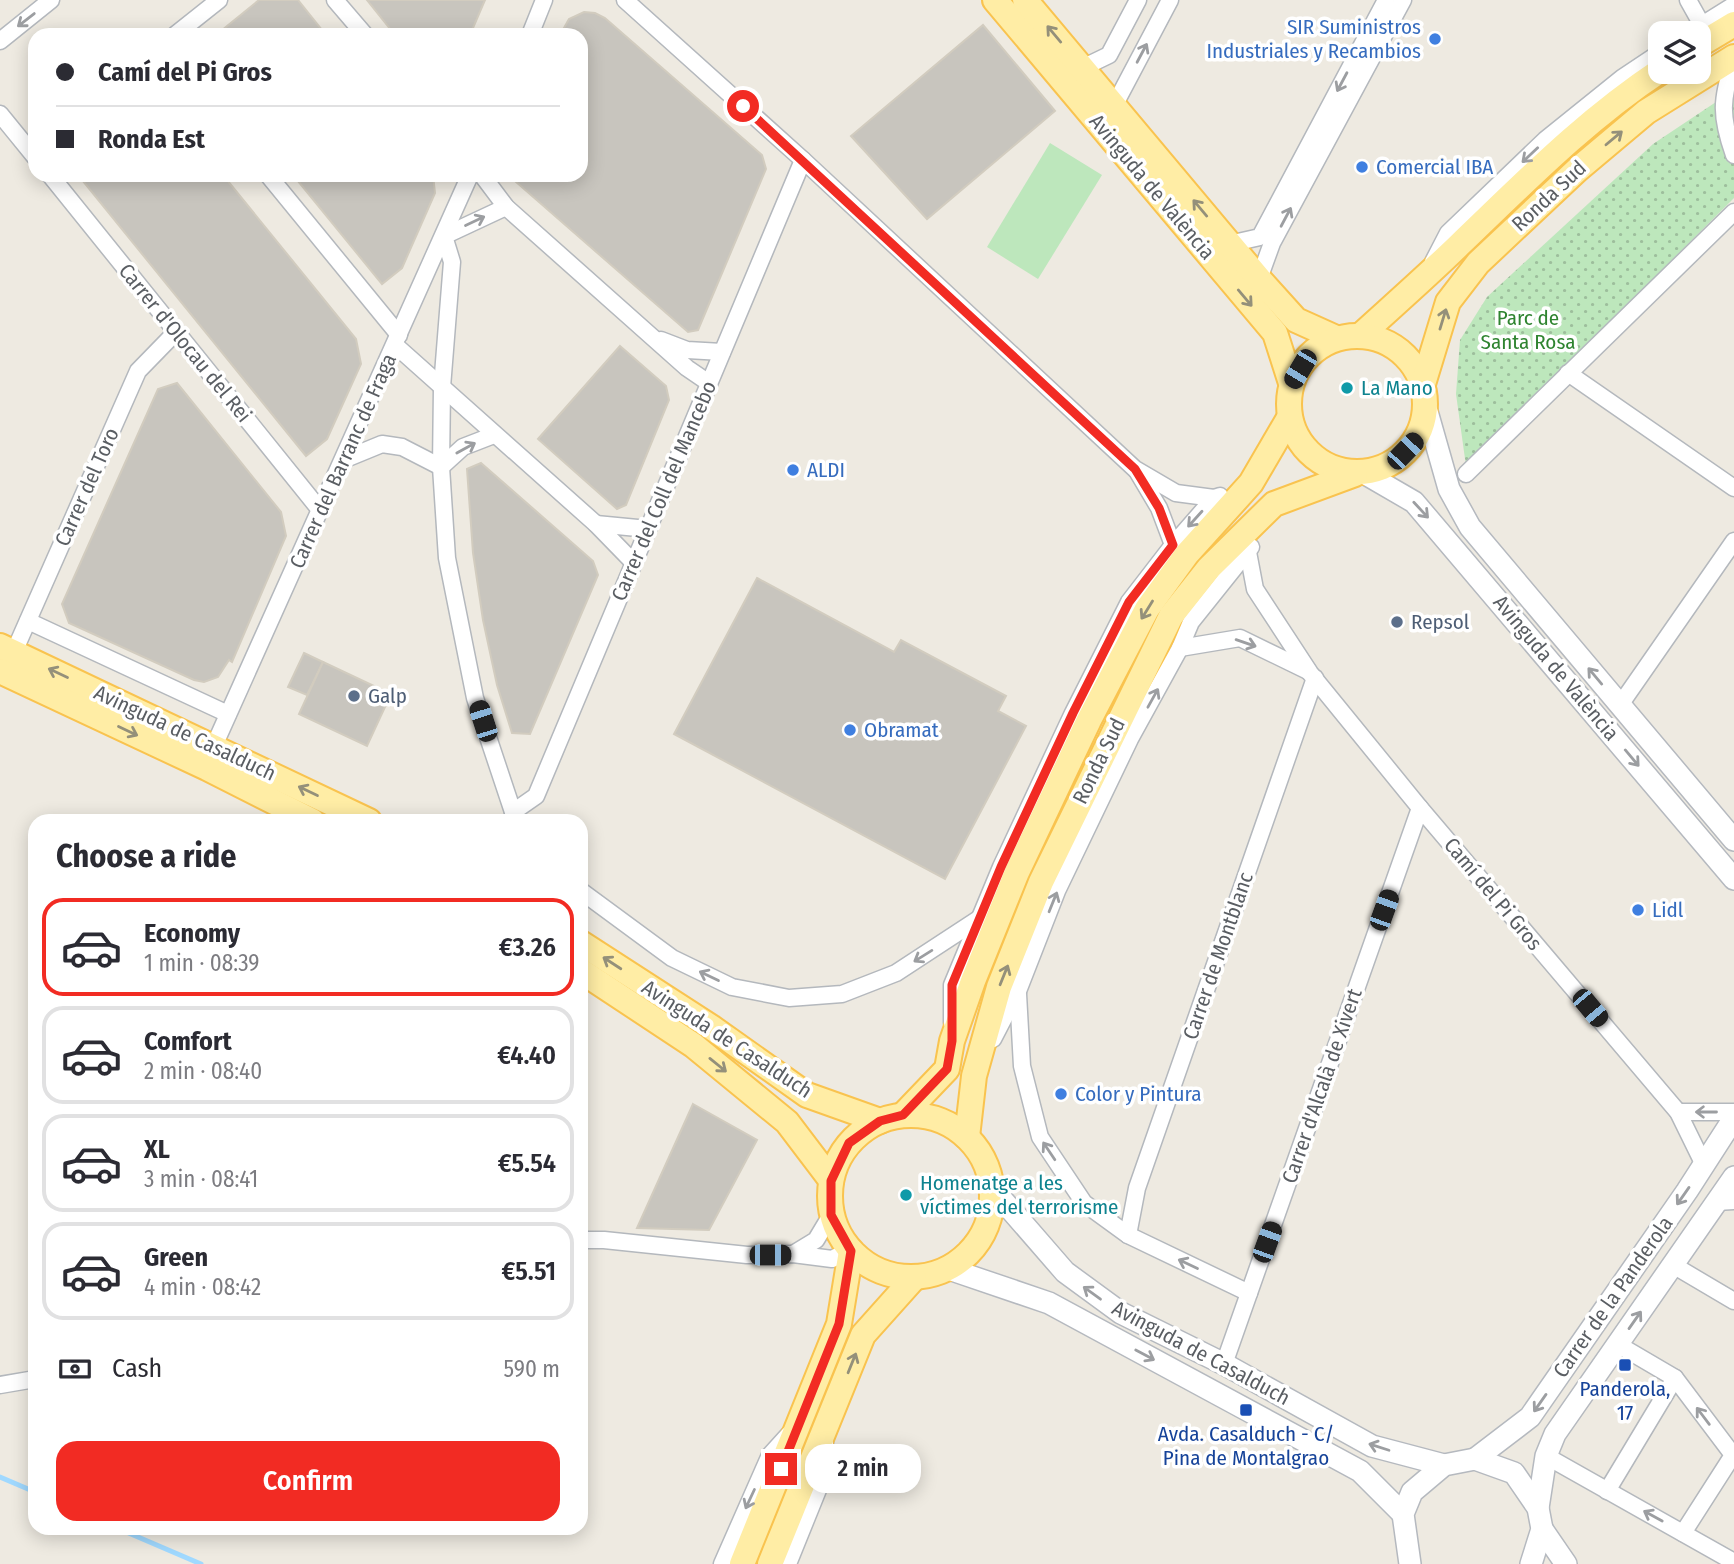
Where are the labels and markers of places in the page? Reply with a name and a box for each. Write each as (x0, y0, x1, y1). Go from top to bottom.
place label: SIR Suministros Industriales y Recambios (1206, 14, 1421, 64)
marker: SIR Suministros Industriales y Recambios (1427, 31, 1443, 47)
place label: Comercial IBA (1376, 154, 1493, 180)
marker: Comercial IBA (1354, 159, 1370, 175)
place label: La Mano (1361, 375, 1433, 401)
marker: La Mano (1339, 380, 1355, 396)
place label: ALDI (807, 457, 845, 483)
marker: ALDI (785, 462, 801, 478)
place label: Repsol (1411, 609, 1470, 635)
marker: Repsol (1389, 614, 1405, 630)
place label: Galp (368, 683, 407, 709)
marker: Galp (346, 688, 362, 704)
place label: Obramat (864, 717, 939, 743)
marker: Obramat (842, 722, 858, 738)
place label: Lidl (1652, 897, 1684, 923)
marker: Lidl (1630, 902, 1646, 918)
place label: Color y Pintura (1075, 1081, 1202, 1107)
marker: Color y Pintura (1053, 1086, 1069, 1102)
place label: Homenatge a les víctimes del terrorisme (920, 1170, 1118, 1220)
marker: Homenatge a les víctimes del terrorisme (898, 1187, 914, 1203)
marker: Panderola, 17 (1617, 1357, 1633, 1373)
place label: Panderola, 17 (1580, 1376, 1670, 1426)
marker: Avda. Casalduch - C/ Pina de Montalgrao (1238, 1402, 1254, 1418)
place label: Avda. Casalduch - C/ Pina de Montalgrao (1158, 1421, 1334, 1471)

